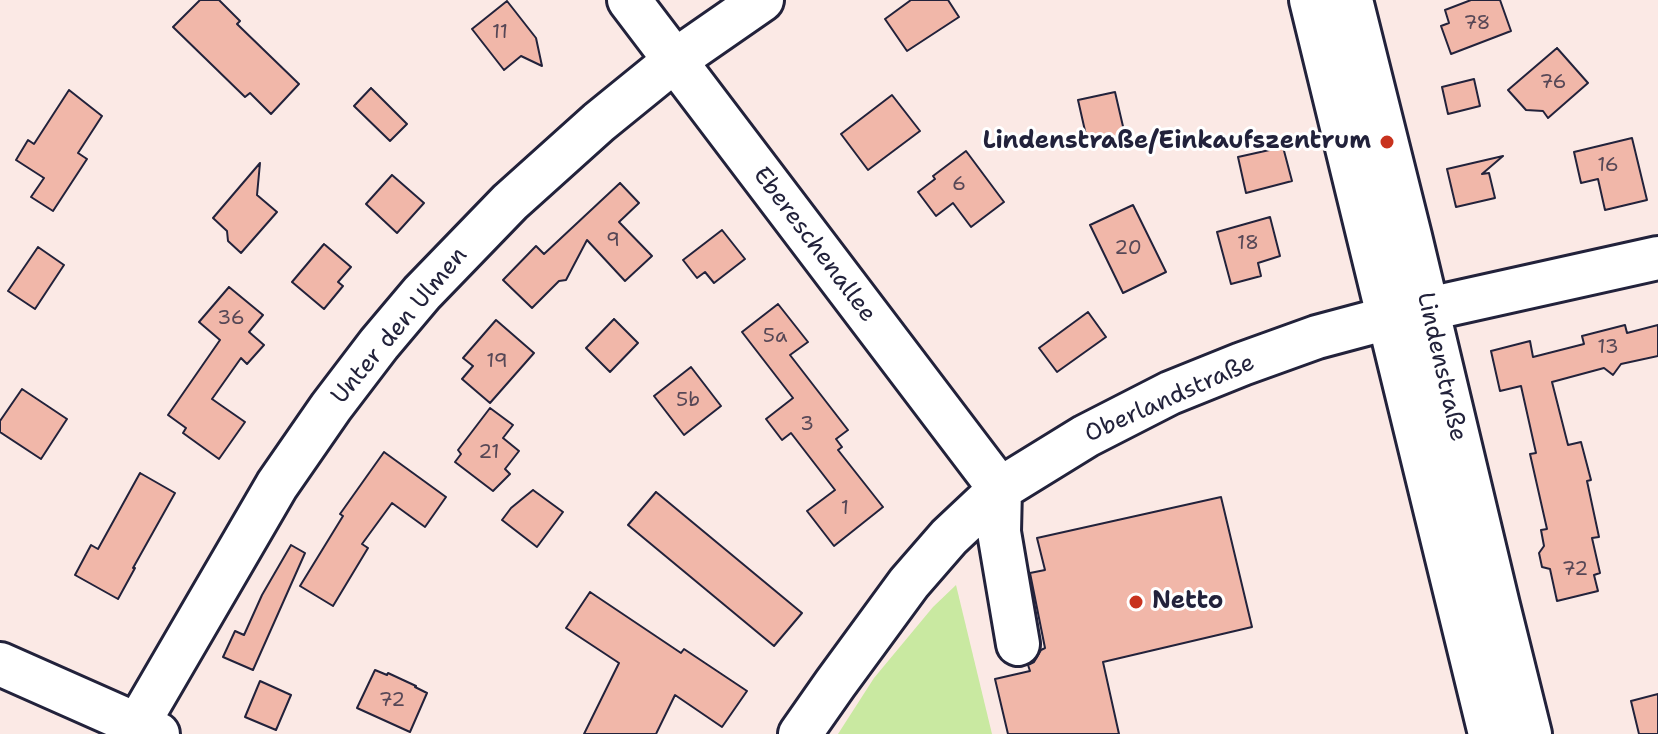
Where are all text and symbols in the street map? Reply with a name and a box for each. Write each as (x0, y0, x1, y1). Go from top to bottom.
house number: 78 (1463, 12, 1491, 36)
house number: 11 (492, 21, 508, 45)
house number: 76 (1539, 71, 1567, 95)
place label: Lindenstraße/Einkaufszentrum (983, 128, 1371, 156)
marker: Lindenstraße/Einkaufszentrum (1378, 133, 1396, 151)
house number: 16 (1597, 154, 1619, 178)
street label: Ebereschenallee (746, 162, 882, 328)
house number: 6 (952, 173, 966, 197)
house number: 9 (606, 229, 620, 253)
house number: 18 (1237, 232, 1259, 256)
house number: 20 (1114, 237, 1142, 261)
street label: Unter den Ulmen (326, 242, 474, 410)
street label: Lindenstraße (1410, 290, 1472, 444)
house number: 36 (217, 307, 245, 331)
house number: 5a (763, 325, 787, 349)
house number: 13 (1597, 336, 1619, 360)
street label: Oberlandstraße (1081, 349, 1259, 449)
house number: 19 (486, 350, 508, 374)
house number: 5b (676, 389, 700, 413)
house number: 3 (800, 413, 814, 437)
house number: 21 (478, 441, 500, 465)
house number: 1 (841, 497, 849, 521)
house number: 72 (1562, 558, 1588, 582)
place label: Netto (1152, 588, 1223, 616)
marker: Netto (1127, 593, 1145, 611)
house number: 72 (379, 689, 405, 713)

